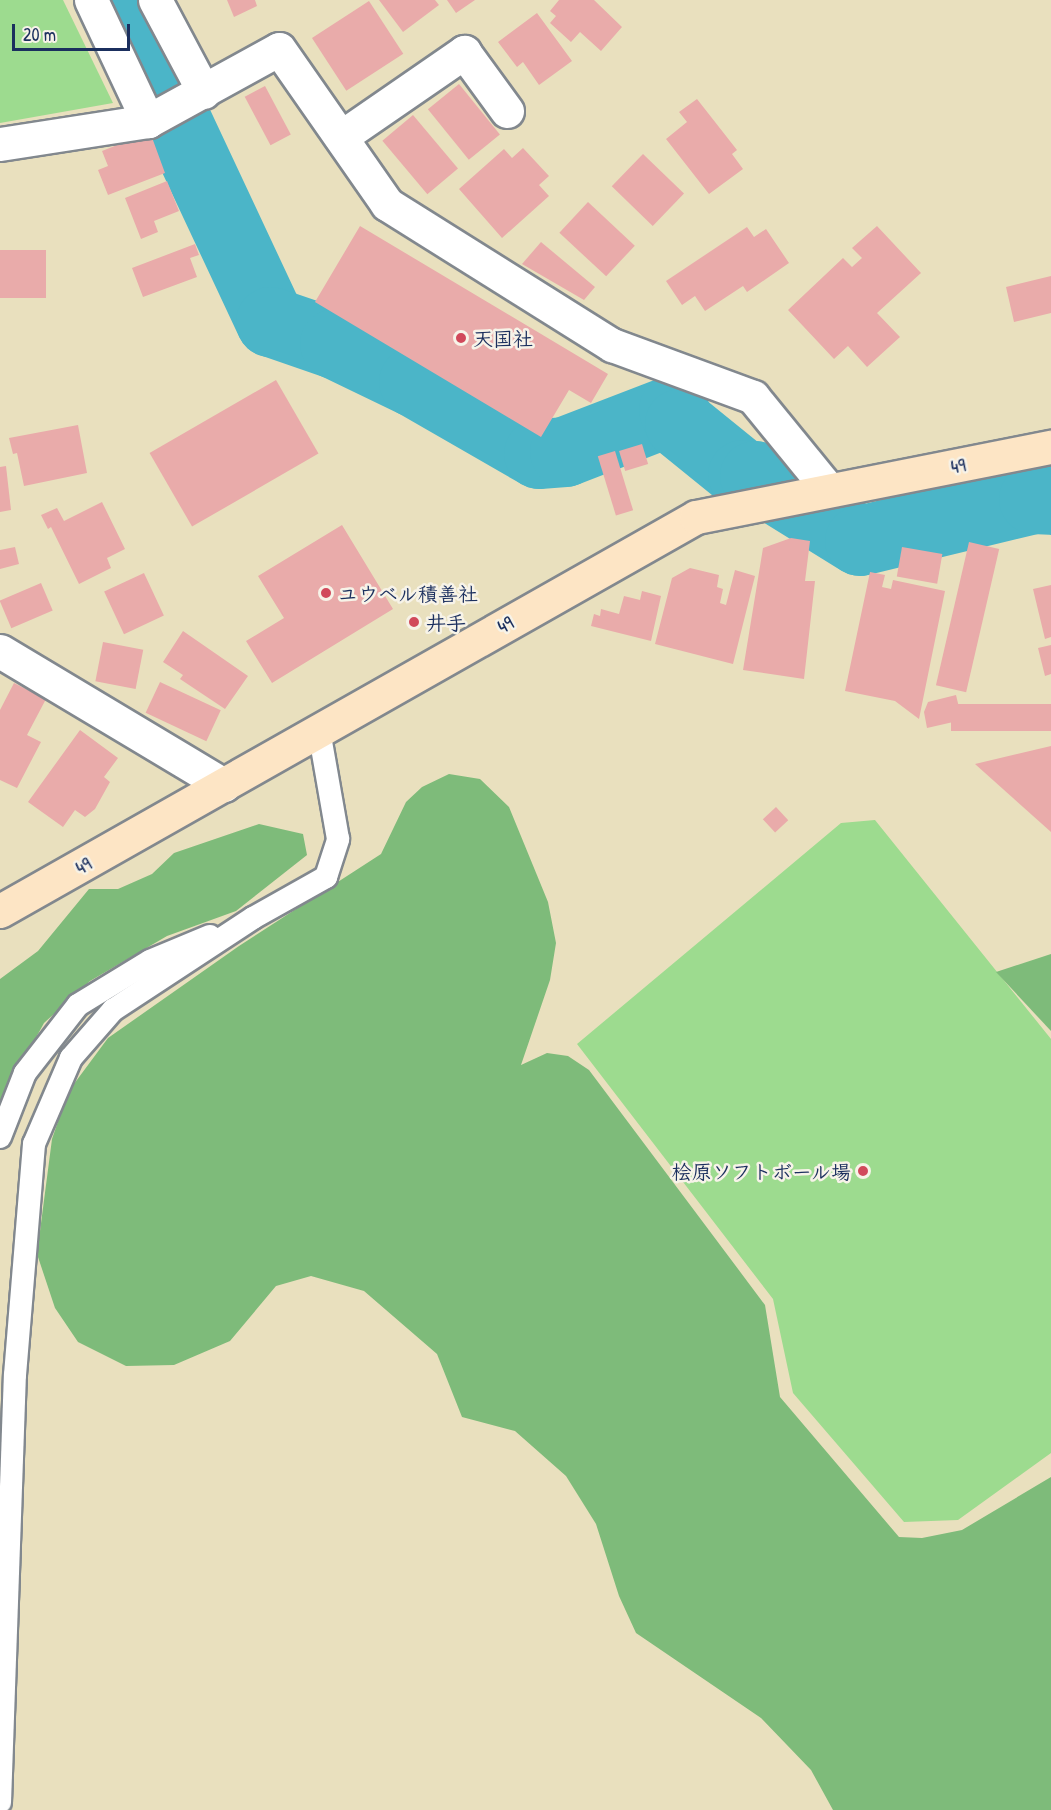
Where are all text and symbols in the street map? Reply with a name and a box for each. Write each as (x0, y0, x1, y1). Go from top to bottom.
scale bar (15, 12, 134, 50)
text: 20 m (23, 22, 56, 47)
place label: 天国社 (473, 326, 533, 350)
marker: 天国社 (454, 331, 468, 345)
street label: 49 (948, 452, 968, 478)
place label: ユウベル積善社 (338, 581, 478, 605)
marker: ユウベル積善社 (319, 586, 333, 600)
place label: 井手 (426, 610, 466, 634)
street label: 49 (493, 610, 517, 638)
marker: 井手 (407, 615, 421, 629)
street label: 49 (71, 851, 95, 879)
place label: 桧原ソフトボール場 (671, 1159, 851, 1183)
marker: 桧原ソフトボール場 (856, 1164, 870, 1178)

